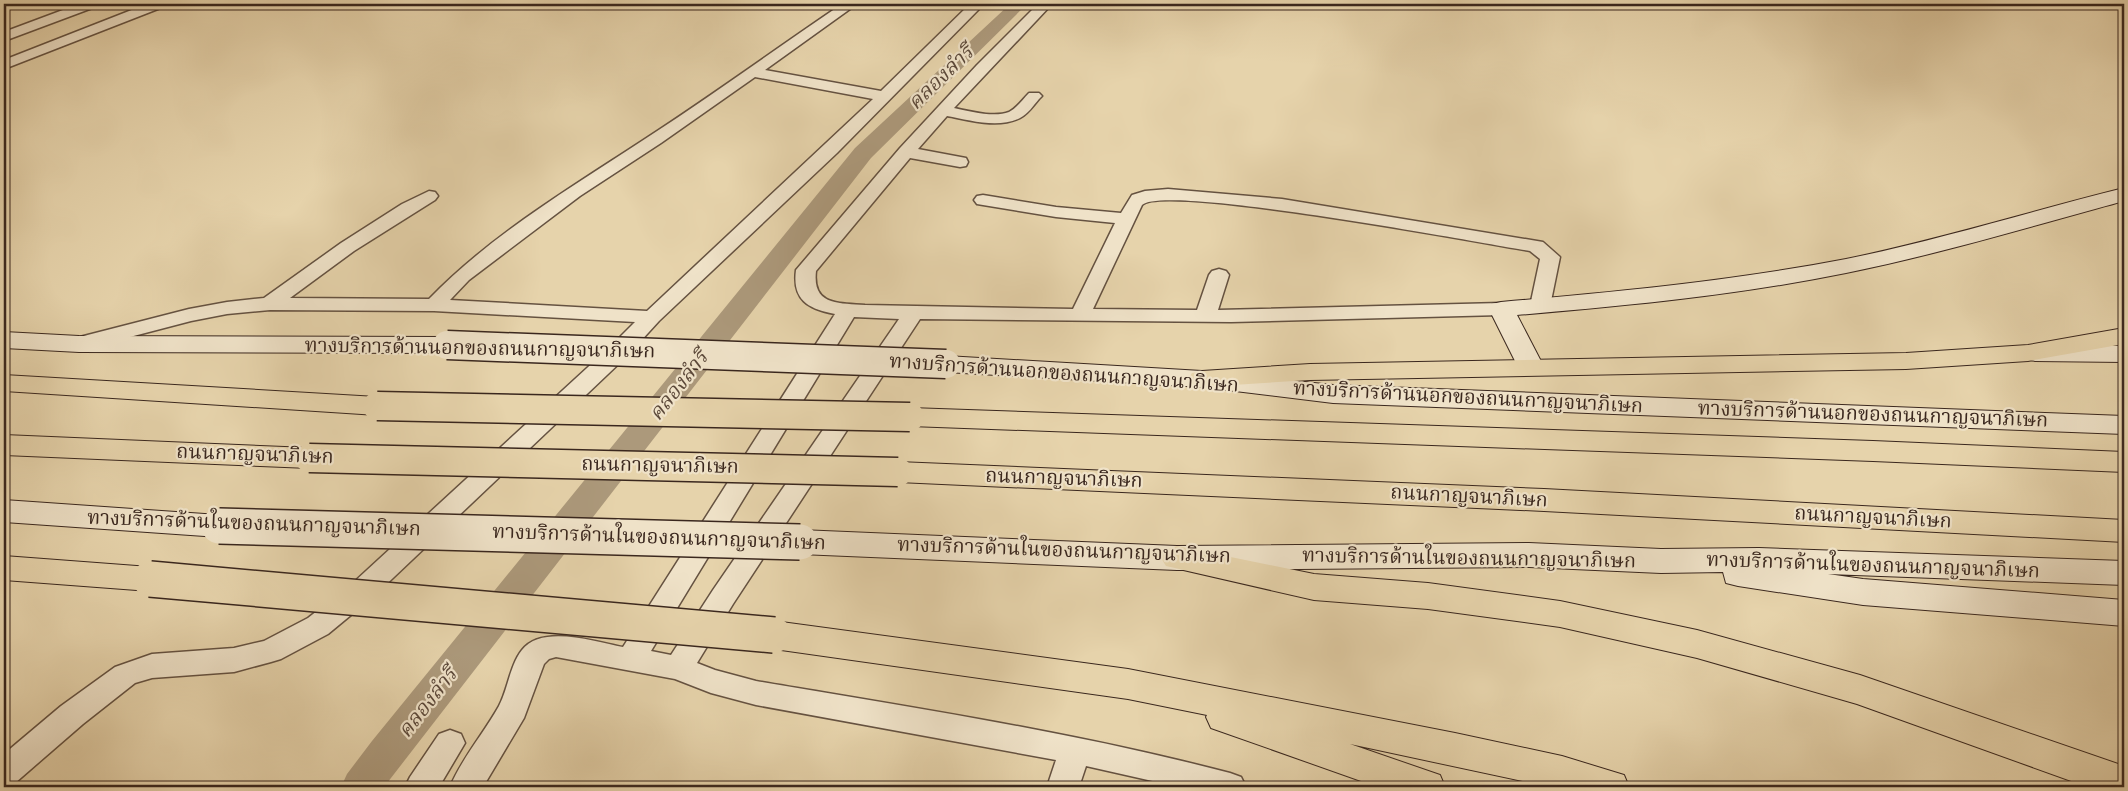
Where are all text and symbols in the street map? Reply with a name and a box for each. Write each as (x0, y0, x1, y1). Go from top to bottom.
water label: คลองลำรี (902, 37, 982, 116)
street label: ทางบริการด้านนอกของถนนกาญจนาภิเษก (304, 333, 656, 365)
water label: คลองลำรี (644, 342, 717, 426)
street label: ทางบริการด้านนอกของถนนกาญจนาภิเษก (888, 349, 1240, 399)
street label: ทางบริการด้านนอกของถนนกาญจนาภิเษก (1292, 376, 1644, 420)
street label: ทางบริการด้านนอกของถนนกาญจนาภิเษก (1697, 396, 2049, 434)
street label: ถนนกาญจนาภิเษก (176, 440, 334, 470)
street label: ถนนกาญจนาภิเษก (581, 452, 739, 480)
street label: ถนนกาญจนาภิเษก (985, 464, 1143, 494)
street label: ถนนกาญจนาภิเษก (1390, 480, 1548, 514)
street label: ถนนกาญจนาภิเษก (1794, 501, 1952, 535)
street label: ทางบริการด้านในของถนนกาญจนาภิเษก (87, 504, 421, 542)
street label: ทางบริการด้านในของถนนกาญจนาภิเษก (492, 518, 826, 556)
street label: ทางบริการด้านในของถนนกาญจนาภิเษก (897, 531, 1231, 569)
street label: ทางบริการด้านในของถนนกาญจนาภิเษก (1302, 542, 1636, 574)
street label: ทางบริการด้านในของถนนกาญจนาภิเษก (1706, 546, 2040, 584)
water label: คลองลำรี (393, 659, 466, 743)

